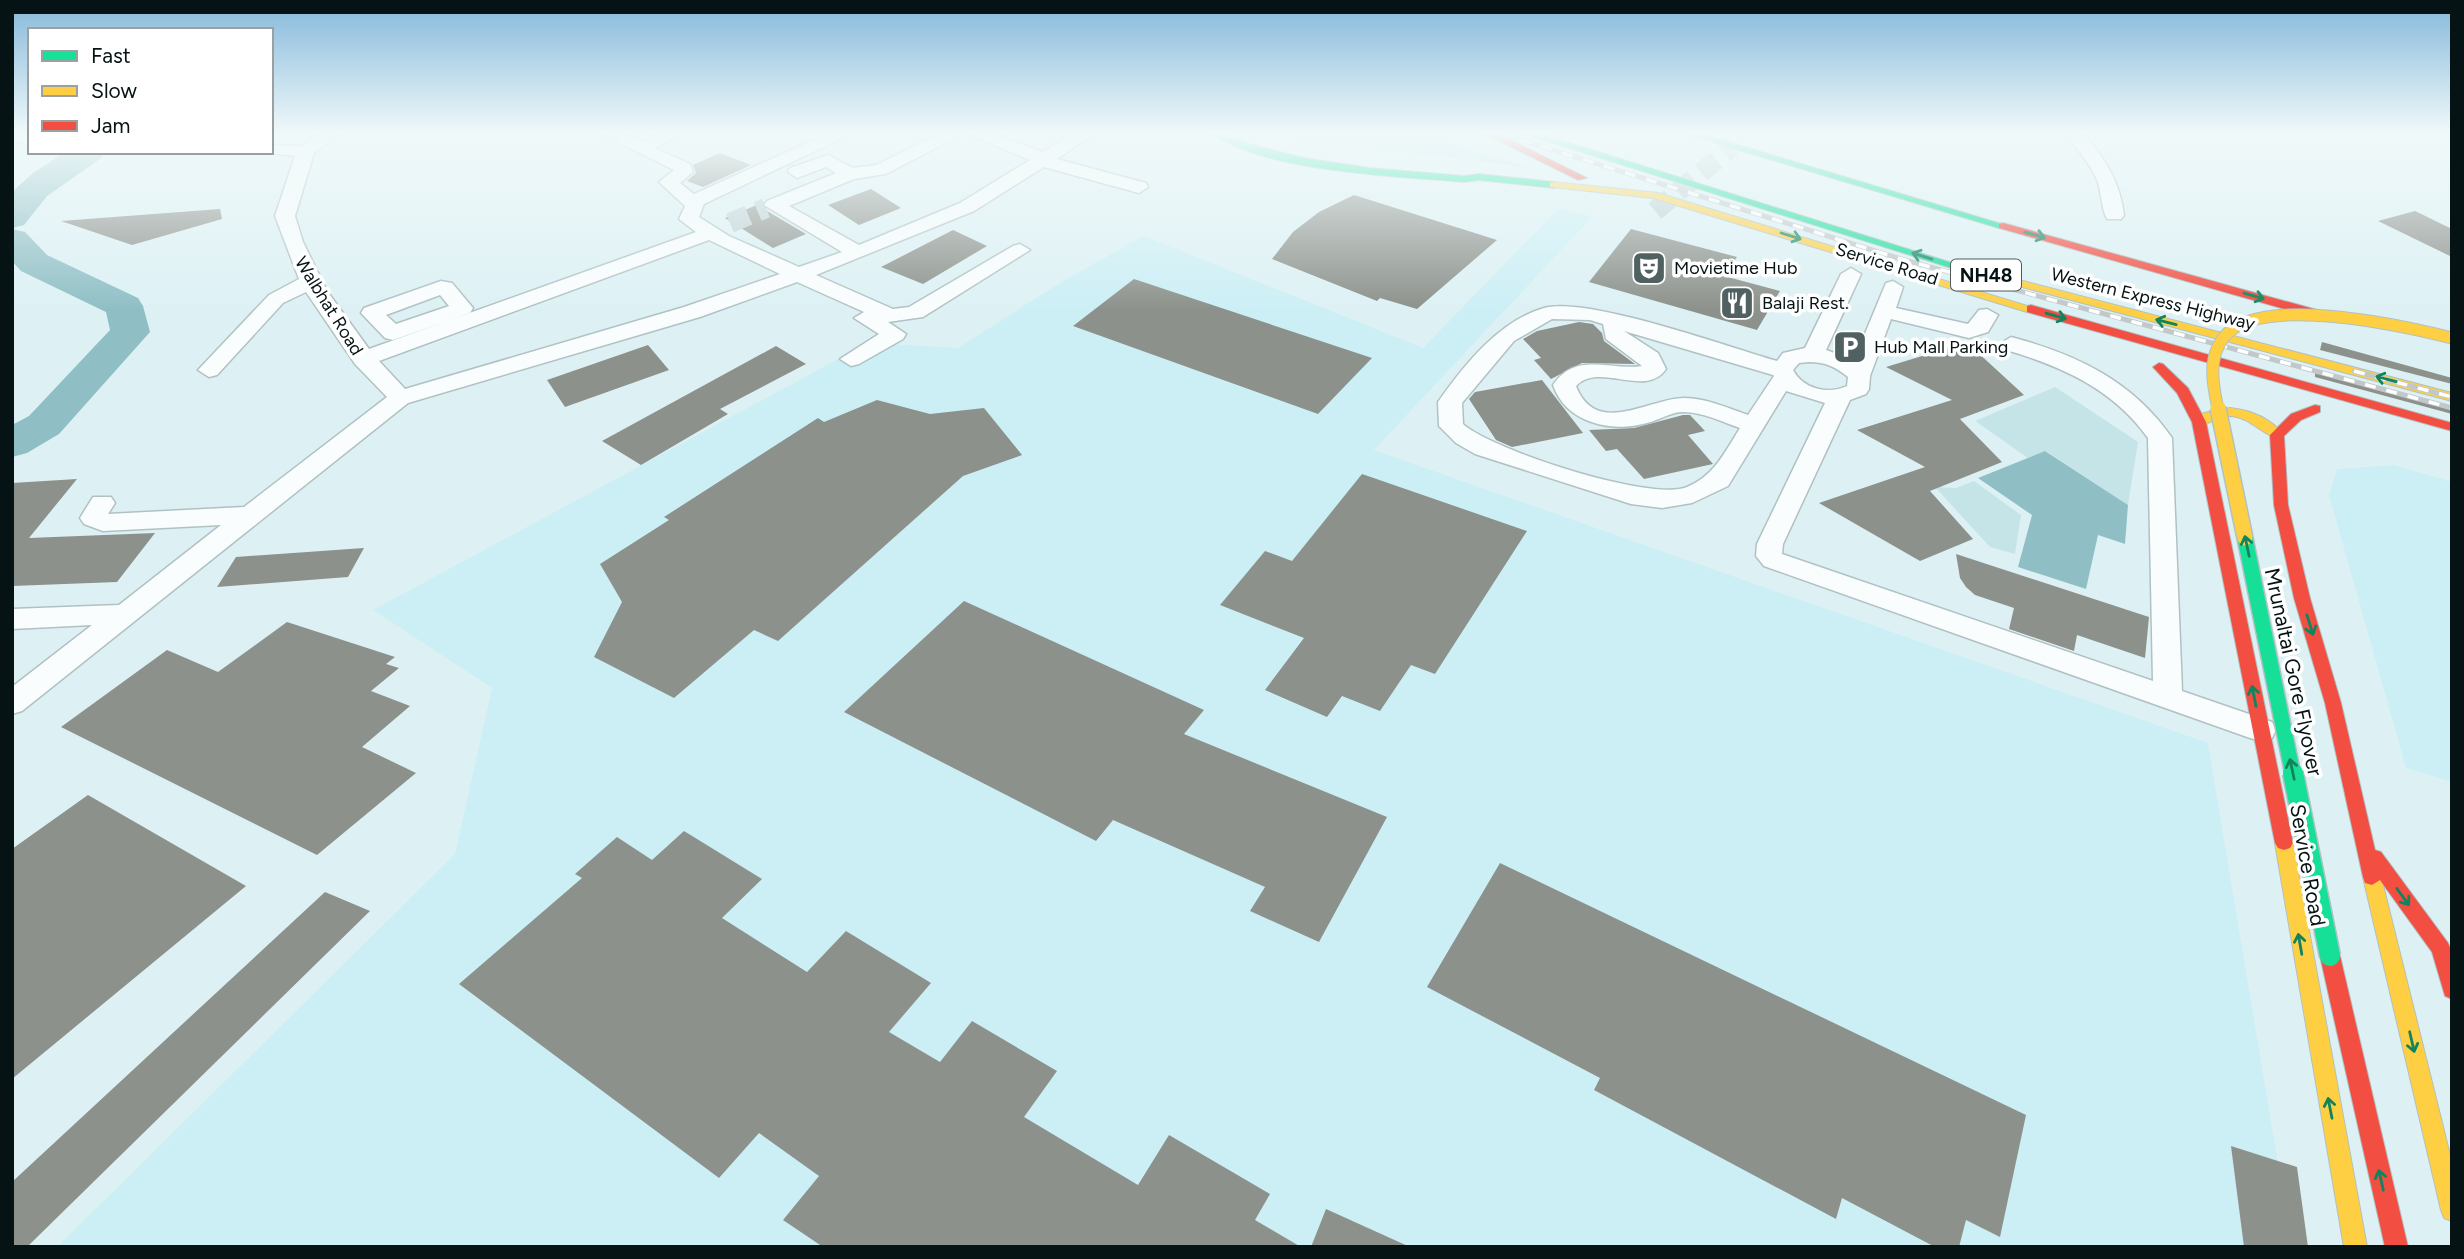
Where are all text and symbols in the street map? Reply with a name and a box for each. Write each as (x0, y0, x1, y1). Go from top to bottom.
legend (28, 28, 273, 154)
text: Fast (91, 43, 131, 68)
text: Slow (91, 78, 137, 103)
text: Jam (91, 113, 130, 138)
one-way arrow (2023, 230, 2045, 243)
one-way arrow (1780, 231, 1802, 244)
street label: Service Road (1833, 238, 1941, 290)
theatre icon: Movietime Hub (1630, 249, 1668, 287)
one-way arrow (1912, 249, 1934, 262)
street label: Walbhat Road (290, 253, 368, 359)
place label: Movietime Hub (1674, 257, 1797, 279)
road number: NH48 (1951, 260, 2021, 290)
street label: Western Express Highway (2049, 263, 2258, 335)
restaurant icon: Balaji Rest. (1718, 284, 1756, 322)
one-way arrow (2243, 291, 2265, 304)
place label: Balaji Rest. (1762, 292, 1849, 314)
one-way arrow (2045, 311, 2067, 324)
one-way arrow (2155, 315, 2177, 328)
parking icon: Hub Mall Parking (1831, 328, 1869, 366)
place label: Hub Mall Parking (1874, 336, 2008, 358)
one-way arrow (2375, 372, 2398, 385)
one-way arrow (2239, 535, 2253, 558)
street label: Mrunaltai Gore Flyover (2260, 566, 2328, 778)
one-way arrow (2304, 614, 2317, 636)
one-way arrow (2247, 685, 2261, 708)
one-way arrow (2285, 758, 2299, 781)
street label: Service Road (2285, 802, 2331, 928)
one-way arrow (2395, 887, 2410, 906)
one-way arrow (2293, 933, 2306, 956)
one-way arrow (2405, 1030, 2419, 1053)
one-way arrow (2322, 1097, 2336, 1119)
one-way arrow (2374, 1169, 2388, 1192)

